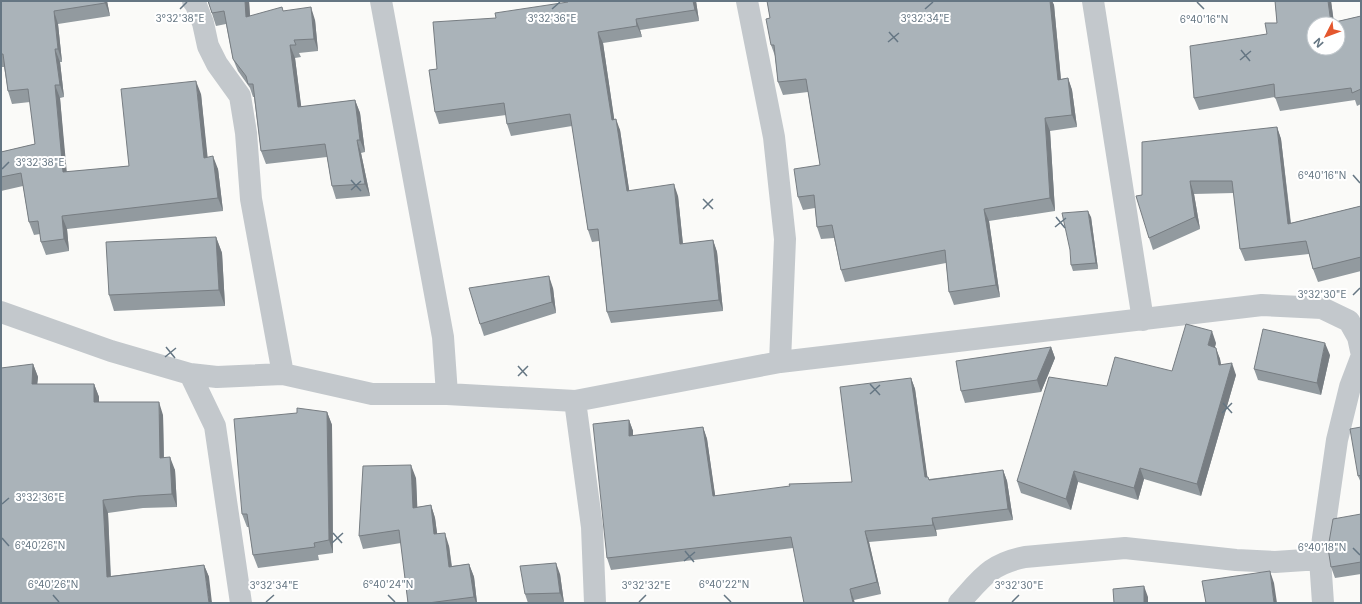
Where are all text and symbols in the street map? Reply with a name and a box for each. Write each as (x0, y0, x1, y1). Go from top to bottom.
text: 3°32'38"E (156, 12, 204, 24)
text: 3°32'36"E (528, 12, 576, 24)
text: 3°32'34"E (900, 12, 950, 24)
text: 6°40'16"N (1180, 13, 1228, 25)
north arrow (1306, 16, 1346, 56)
text: N (1311, 35, 1327, 50)
text: 3°32'38"E (16, 156, 64, 168)
text: 6°40'16"N (1298, 169, 1346, 181)
text: 3°32'30"E (1297, 288, 1347, 300)
text: 3°32'36"E (16, 491, 64, 503)
text: 6°40'26"N (15, 539, 65, 551)
text: 6°40'18"N (1298, 541, 1346, 553)
text: 6°40'26"N (28, 578, 78, 590)
text: 6°40'24"N (363, 578, 413, 590)
text: 6°40'22"N (699, 578, 749, 590)
text: 3°32'34"E (249, 579, 299, 591)
text: 3°32'32"E (622, 579, 670, 591)
text: 3°32'30"E (994, 579, 1044, 591)

